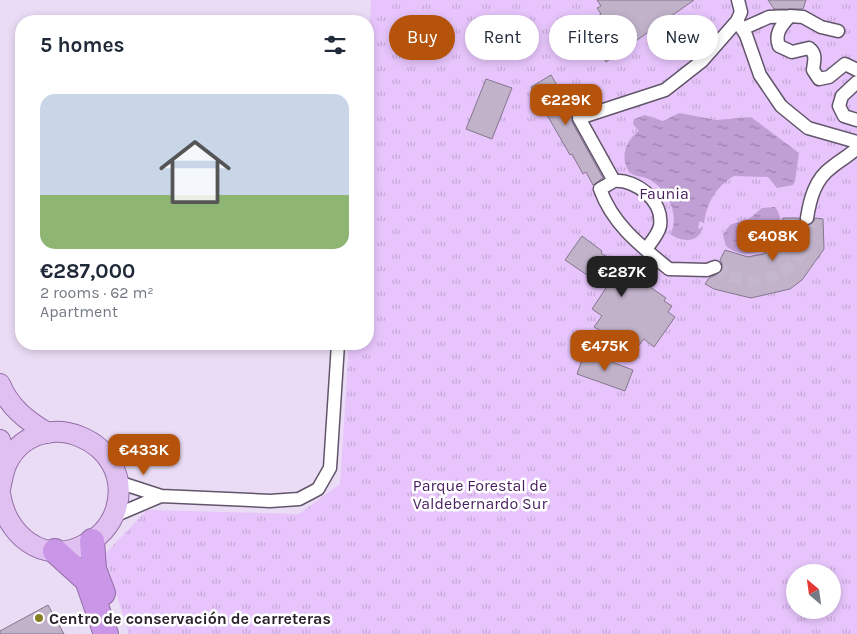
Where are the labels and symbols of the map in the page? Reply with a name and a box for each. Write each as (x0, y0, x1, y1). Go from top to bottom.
pin: €229K (531, 84, 601, 126)
park label: Faunia (639, 184, 689, 203)
pin: €408K (738, 220, 808, 262)
pin: €287K (587, 256, 657, 298)
pin: €475K (570, 330, 640, 372)
pin: €433K (109, 434, 179, 476)
park label: Parque Forestal de Valdebernardo Sur (413, 476, 547, 513)
north arrow (786, 564, 841, 619)
place label: Centro de conservación de carreteras (49, 609, 331, 628)
marker: Centro de conservación de carreteras (33, 612, 45, 624)

